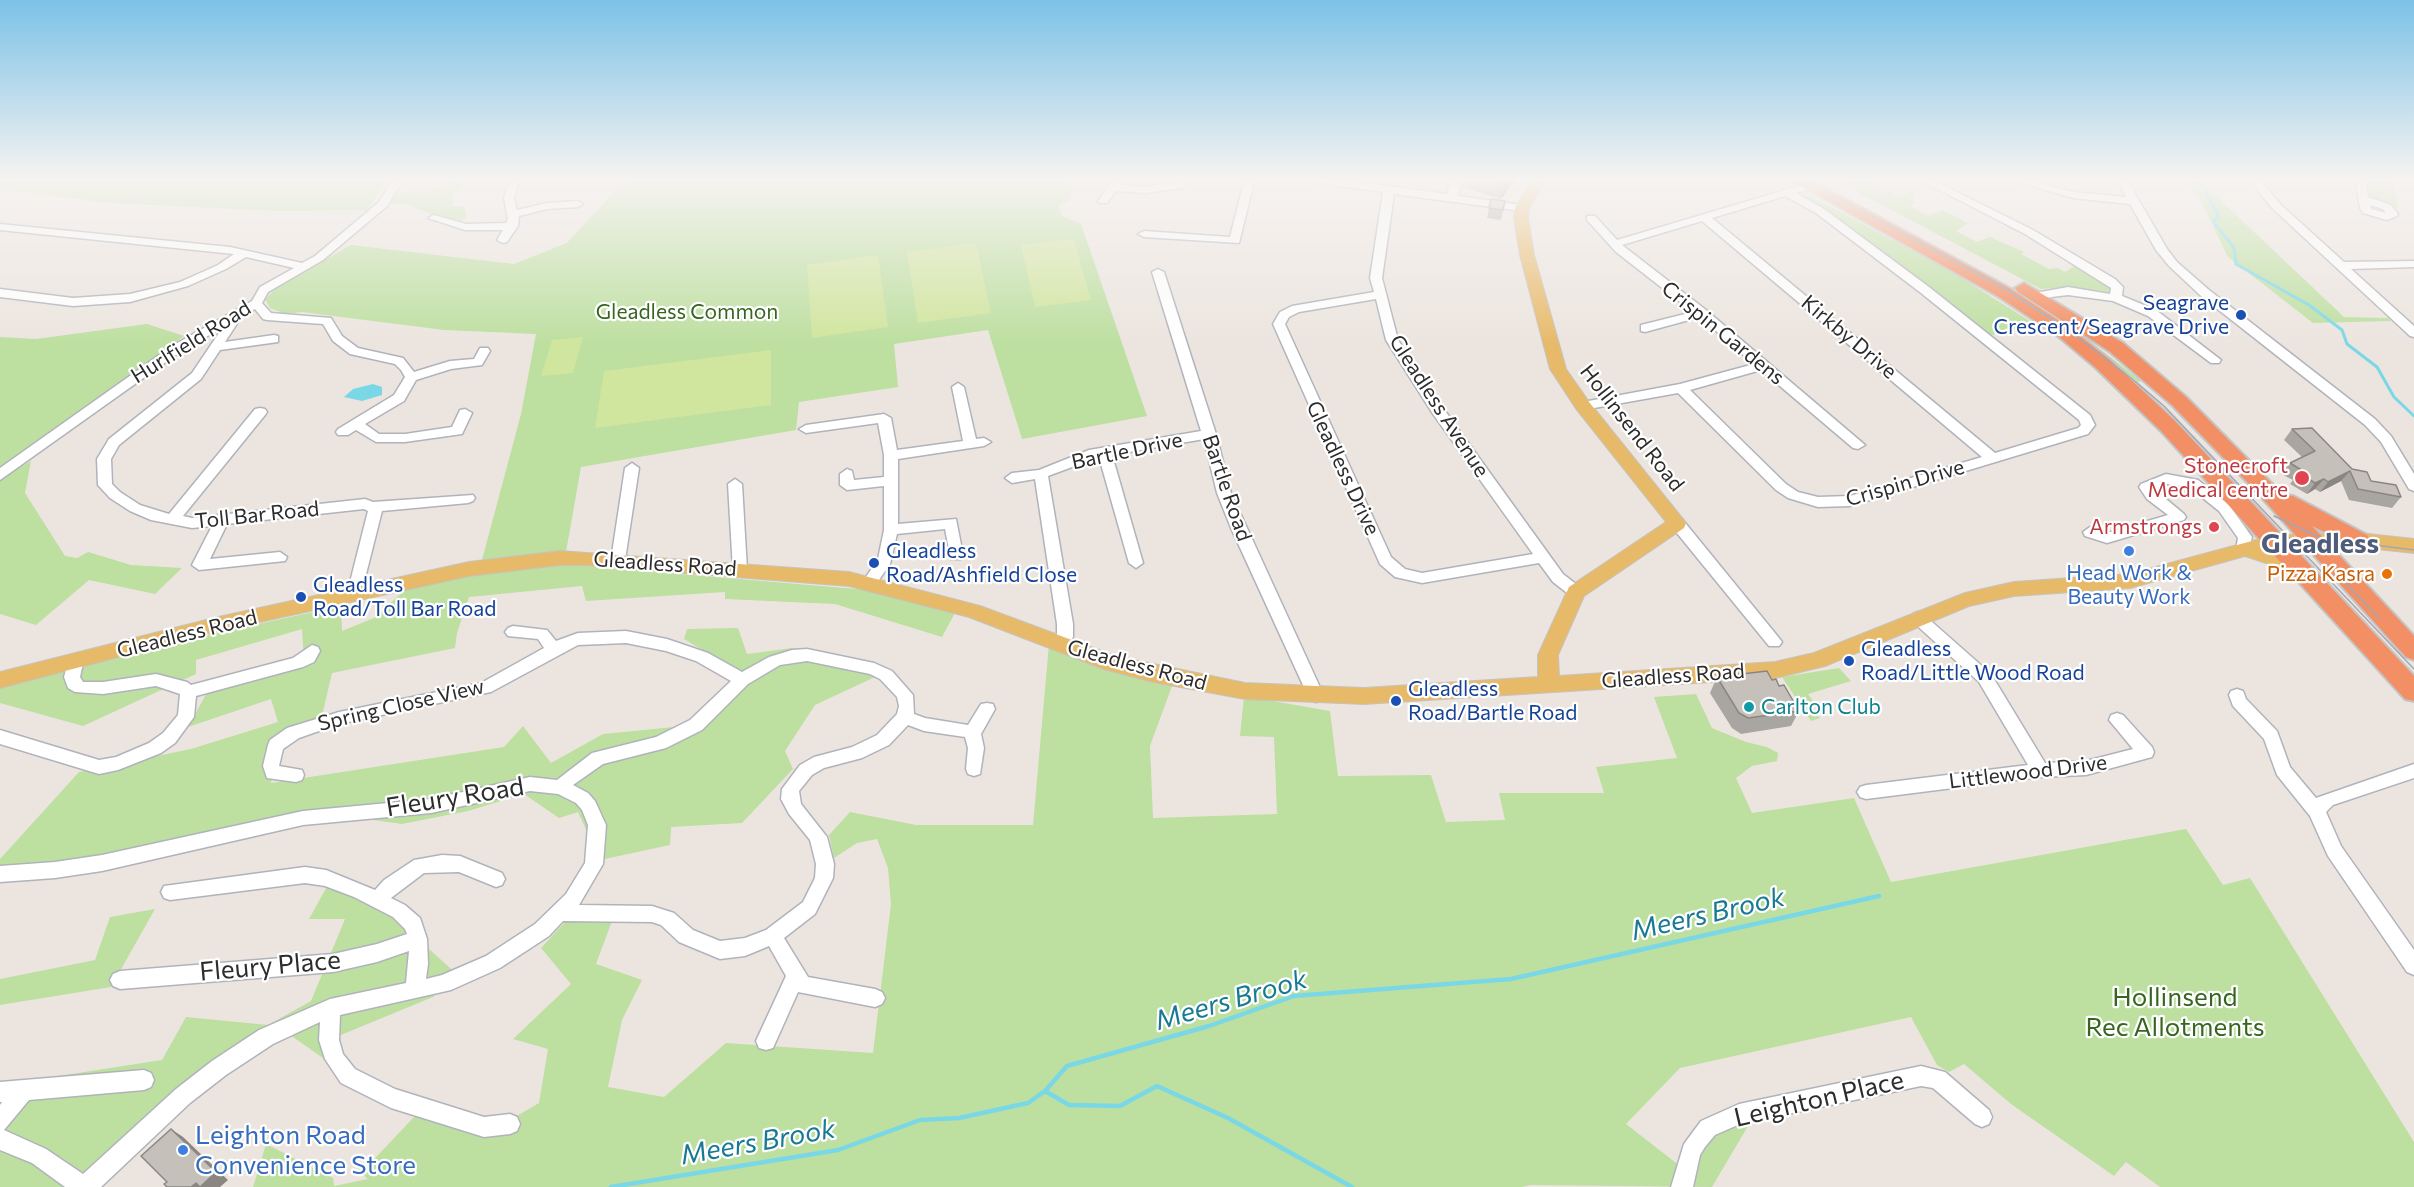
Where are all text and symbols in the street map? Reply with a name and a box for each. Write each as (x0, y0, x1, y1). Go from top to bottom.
street label: Crispin Gardens (1656, 276, 1790, 390)
street label: Kirkby Drive (1796, 290, 1902, 384)
place label: Seagrave Crescent/Seagrave Drive (1994, 290, 2229, 340)
street label: Hurlfield Road (126, 295, 256, 389)
park label: Gleadless Common (596, 299, 778, 325)
marker: Seagrave Crescent/Seagrave Drive (2234, 308, 2248, 322)
street label: Gleadless Avenue (1384, 330, 1494, 482)
street label: Hollinsend Road (1575, 359, 1689, 497)
street label: Gleadless Drive (1301, 397, 1385, 539)
street label: Bartle Drive (1069, 427, 1185, 475)
street label: Bartle Road (1197, 431, 1257, 545)
place label: Stonecroft Medical centre (2147, 453, 2288, 503)
street label: Crispin Drive (1843, 454, 1967, 512)
marker: Stonecroft Medical centre (2293, 469, 2311, 487)
street label: Toll Bar Road (193, 496, 321, 534)
place label: Armstrongs (2089, 514, 2202, 540)
marker: Armstrongs (2207, 520, 2221, 534)
district label: Gleadless (2261, 528, 2379, 560)
place label: Gleadless Road/Ashfield Close (886, 538, 1077, 588)
marker: Head Work & Beauty Work (2122, 544, 2136, 558)
street label: Gleadless Road (593, 546, 737, 582)
marker: Gleadless Road/Ashfield Close (867, 556, 881, 570)
place label: Head Work & Beauty Work (2066, 560, 2192, 610)
place label: Pizza Kasra (2267, 561, 2375, 587)
marker: Pizza Kasra (2380, 567, 2394, 581)
place label: Gleadless Road/Toll Bar Road (313, 572, 496, 622)
marker: Gleadless Road/Toll Bar Road (294, 590, 308, 604)
street label: Gleadless Road (114, 604, 260, 664)
street label: Gleadless Road (1064, 634, 1210, 696)
place label: Gleadless Road/Little Wood Road (1861, 636, 2085, 686)
marker: Gleadless Road/Little Wood Road (1842, 654, 1856, 668)
street label: Gleadless Road (1601, 658, 1745, 694)
street label: Spring Close View (315, 674, 487, 736)
place label: Gleadless Road/Bartle Road (1408, 676, 1577, 726)
marker: Gleadless Road/Bartle Road (1389, 694, 1403, 708)
place label: Carlton Club (1761, 694, 1881, 720)
marker: Carlton Club (1742, 700, 1756, 714)
street label: Littlewood Drive (1947, 750, 2109, 794)
street label: Fleury Road (384, 771, 526, 823)
water label: Meers Brook (1628, 881, 1788, 947)
street label: Fleury Place (198, 944, 342, 988)
water label: Meers Brook (1151, 963, 1311, 1037)
park label: Hollinsend Rec Allotments (2085, 981, 2265, 1042)
street label: Leighton Place (1731, 1064, 1907, 1134)
water label: Meers Brook (678, 1112, 838, 1172)
place label: Leighton Road Convenience Store (195, 1119, 416, 1180)
marker: Leighton Road Convenience Store (176, 1143, 190, 1157)

